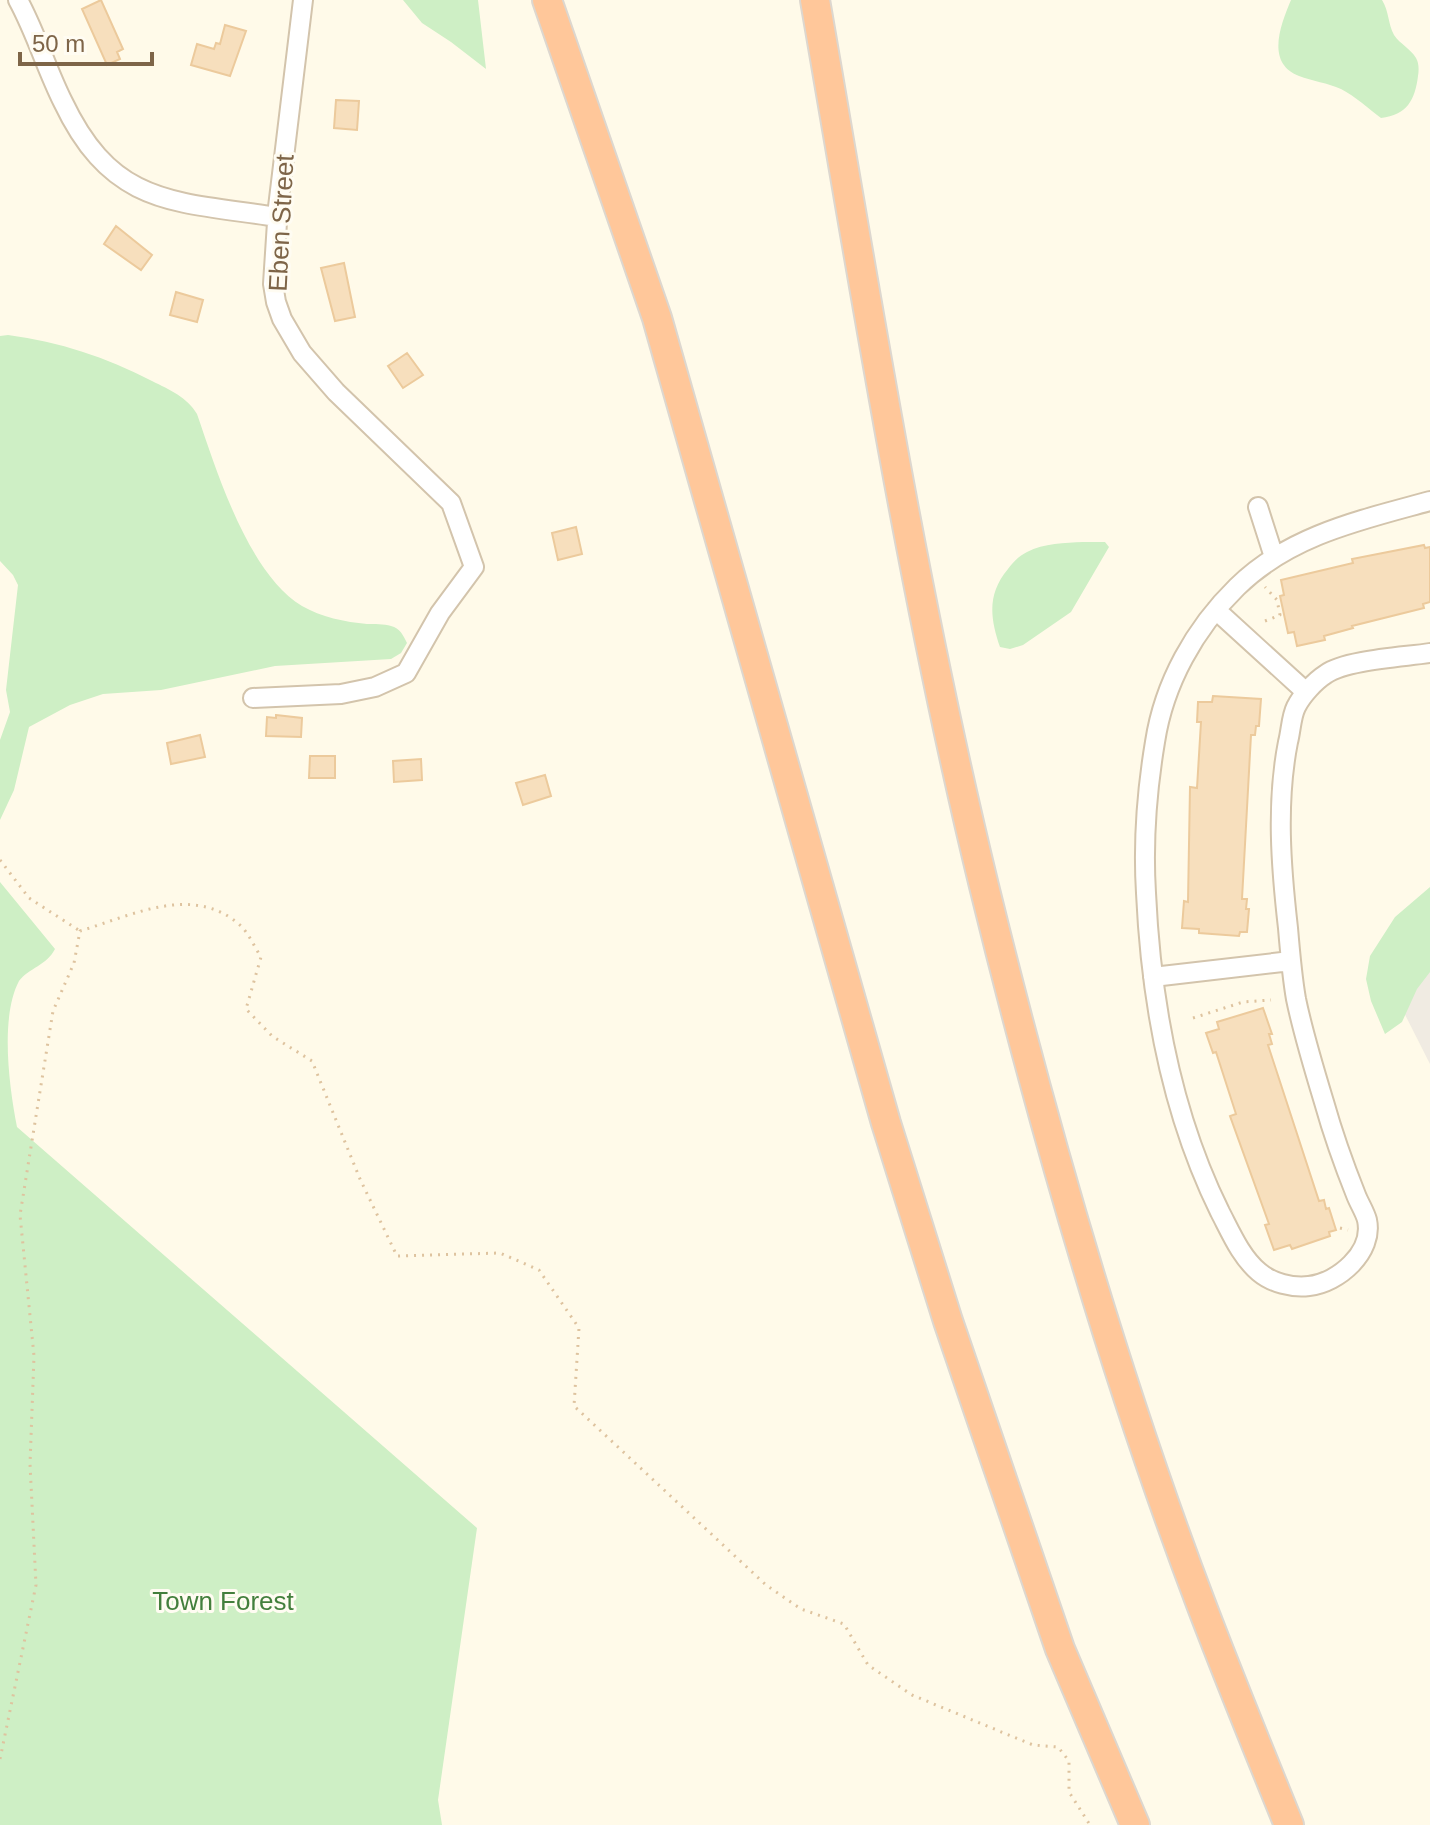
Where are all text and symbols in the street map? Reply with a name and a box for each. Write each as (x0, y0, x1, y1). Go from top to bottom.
scale bar (20, 16, 152, 66)
text: 50 m (32, 30, 85, 57)
street label: Eben Street (262, 153, 300, 292)
park label: Town Forest (152, 1586, 295, 1616)

